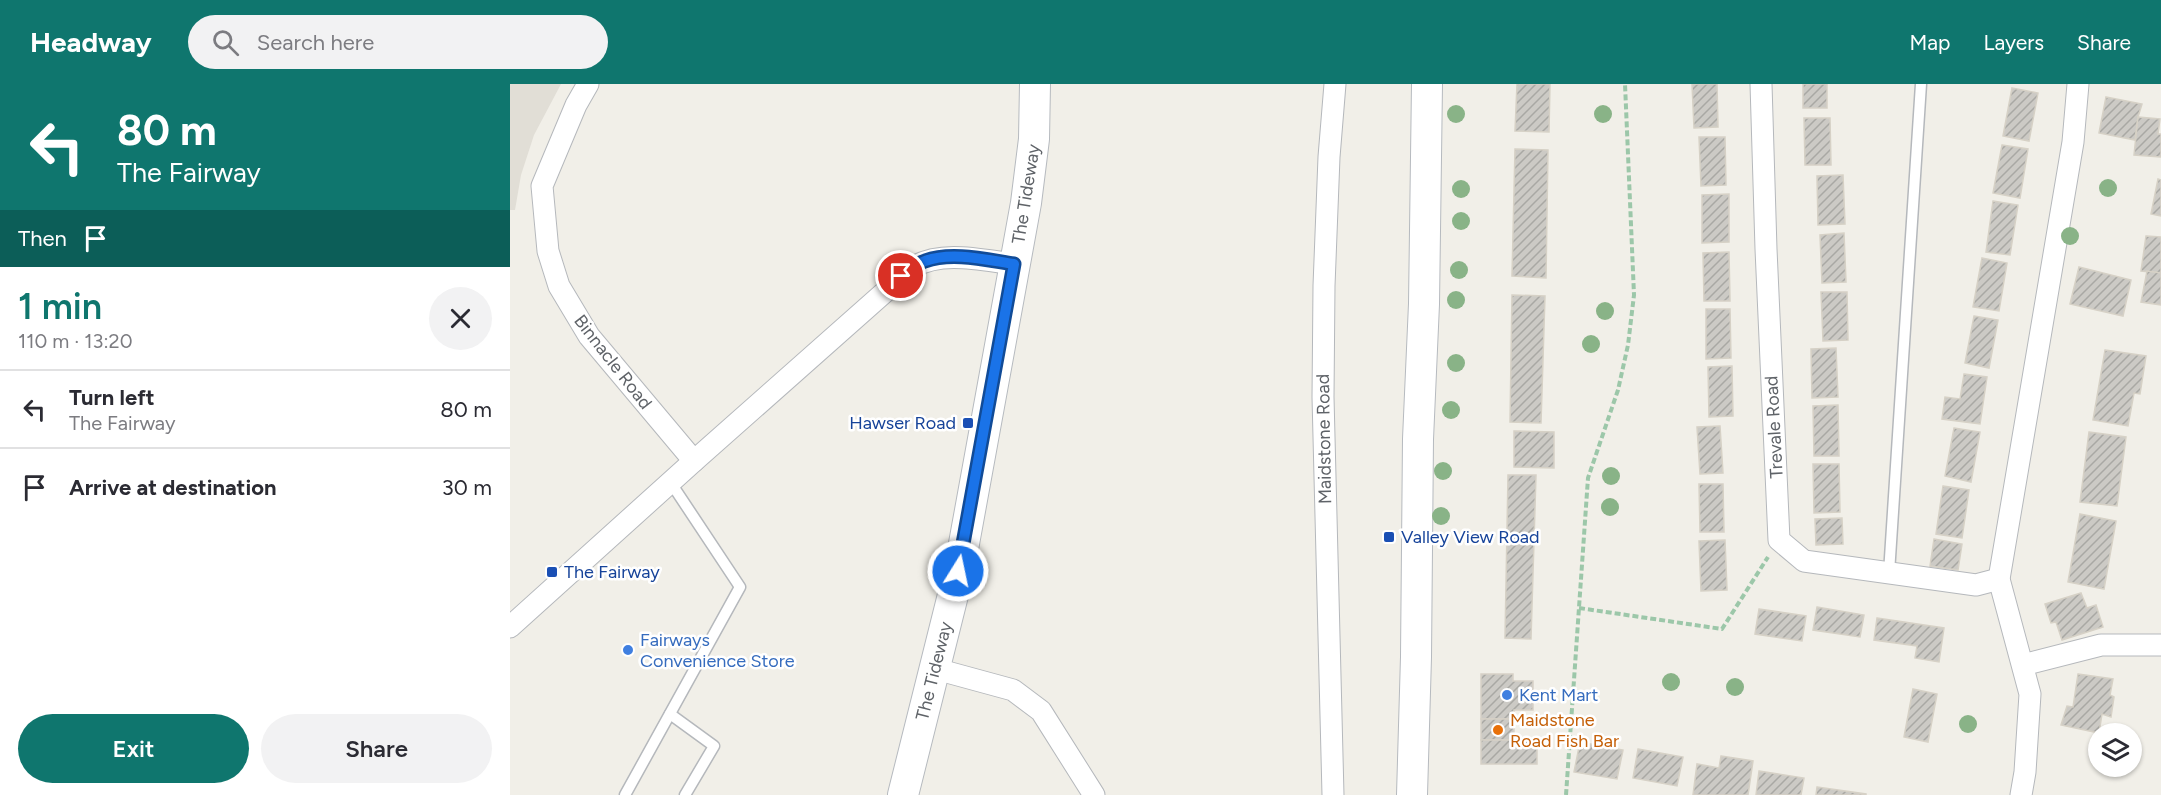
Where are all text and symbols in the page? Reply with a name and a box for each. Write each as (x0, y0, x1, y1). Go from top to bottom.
search box (188, 15, 608, 69)
text: Headway (30, 25, 152, 59)
icon: search (209, 26, 242, 59)
text: Search here (257, 29, 374, 56)
text: Map (1910, 30, 1950, 55)
text: Layers (1983, 30, 2044, 55)
text: Share (2077, 30, 2131, 55)
text: 80 m (117, 105, 217, 156)
icon: left (18, 108, 96, 186)
street label: The Tideway (1007, 142, 1045, 246)
text: The Fairway (117, 156, 261, 189)
icon: arrive (79, 222, 112, 255)
text: Then (18, 225, 67, 252)
pin (875, 250, 926, 301)
icon: arrive (884, 259, 917, 292)
text: 1 min (18, 285, 102, 328)
button: close (429, 287, 492, 350)
street label: Binnacle Road (569, 310, 657, 414)
text: 110 m · 13:20 (18, 329, 132, 353)
street label: Maidstone Road (1312, 374, 1336, 504)
street label: Trevale Road (1760, 375, 1788, 479)
text: Turn left (69, 384, 155, 411)
icon: left (18, 393, 51, 426)
text: 80 m (440, 396, 492, 423)
text: The Fairway (69, 411, 175, 435)
place label: Hawser Road (849, 412, 956, 434)
marker: Hawser Road (961, 416, 975, 430)
icon: arrive (18, 471, 51, 504)
text: Arrive at destination (69, 474, 277, 501)
text: 30 m (442, 474, 492, 501)
place label: Valley View Road (1401, 526, 1540, 548)
marker: Valley View Road (1382, 530, 1396, 544)
position arrow (926, 539, 990, 603)
place label: The Fairway (564, 561, 660, 583)
marker: The Fairway (545, 565, 559, 579)
street label: The Tideway (911, 619, 957, 723)
place label: Fairways Convenience Store (640, 629, 795, 672)
marker: Fairways Convenience Store (621, 643, 635, 657)
place label: Kent Mart (1519, 684, 1598, 706)
marker: Kent Mart (1500, 688, 1514, 702)
place label: Maidstone Road Fish Bar (1510, 709, 1619, 752)
button: Exit (18, 714, 249, 783)
button: Share (261, 714, 492, 783)
marker: Maidstone Road Fish Bar (1491, 723, 1505, 737)
map controls (2088, 723, 2142, 777)
button: layers (2088, 723, 2142, 777)

